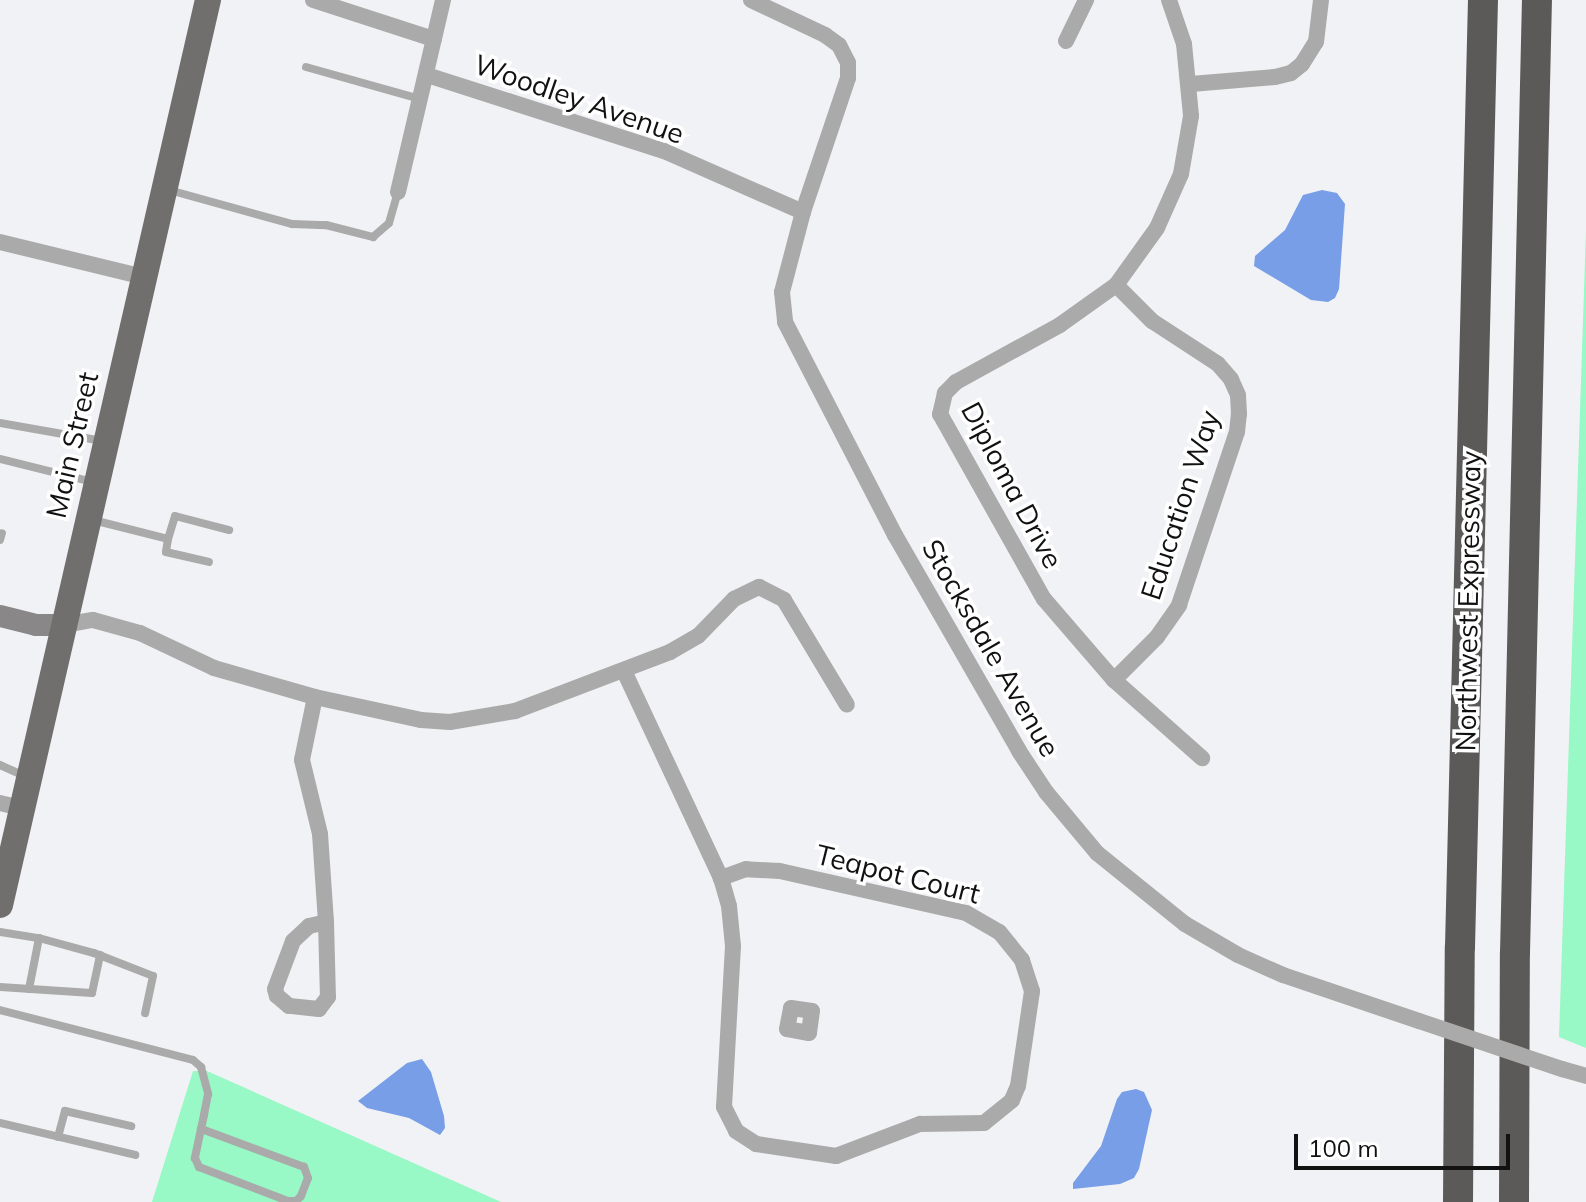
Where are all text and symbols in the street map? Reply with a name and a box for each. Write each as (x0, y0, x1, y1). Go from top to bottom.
street label: Woodley Avenue (470, 47, 688, 151)
street label: Main Street (39, 369, 105, 521)
street label: Diploma Drive (954, 396, 1070, 574)
street label: Education Way (1134, 406, 1226, 604)
street label: Northwest Expressway (1449, 450, 1487, 752)
street label: Stocksdale Avenue (915, 533, 1067, 763)
street label: Teapot Court (813, 837, 983, 911)
scale bar (1298, 1118, 1514, 1168)
text: 100 m (1308, 1133, 1379, 1163)

